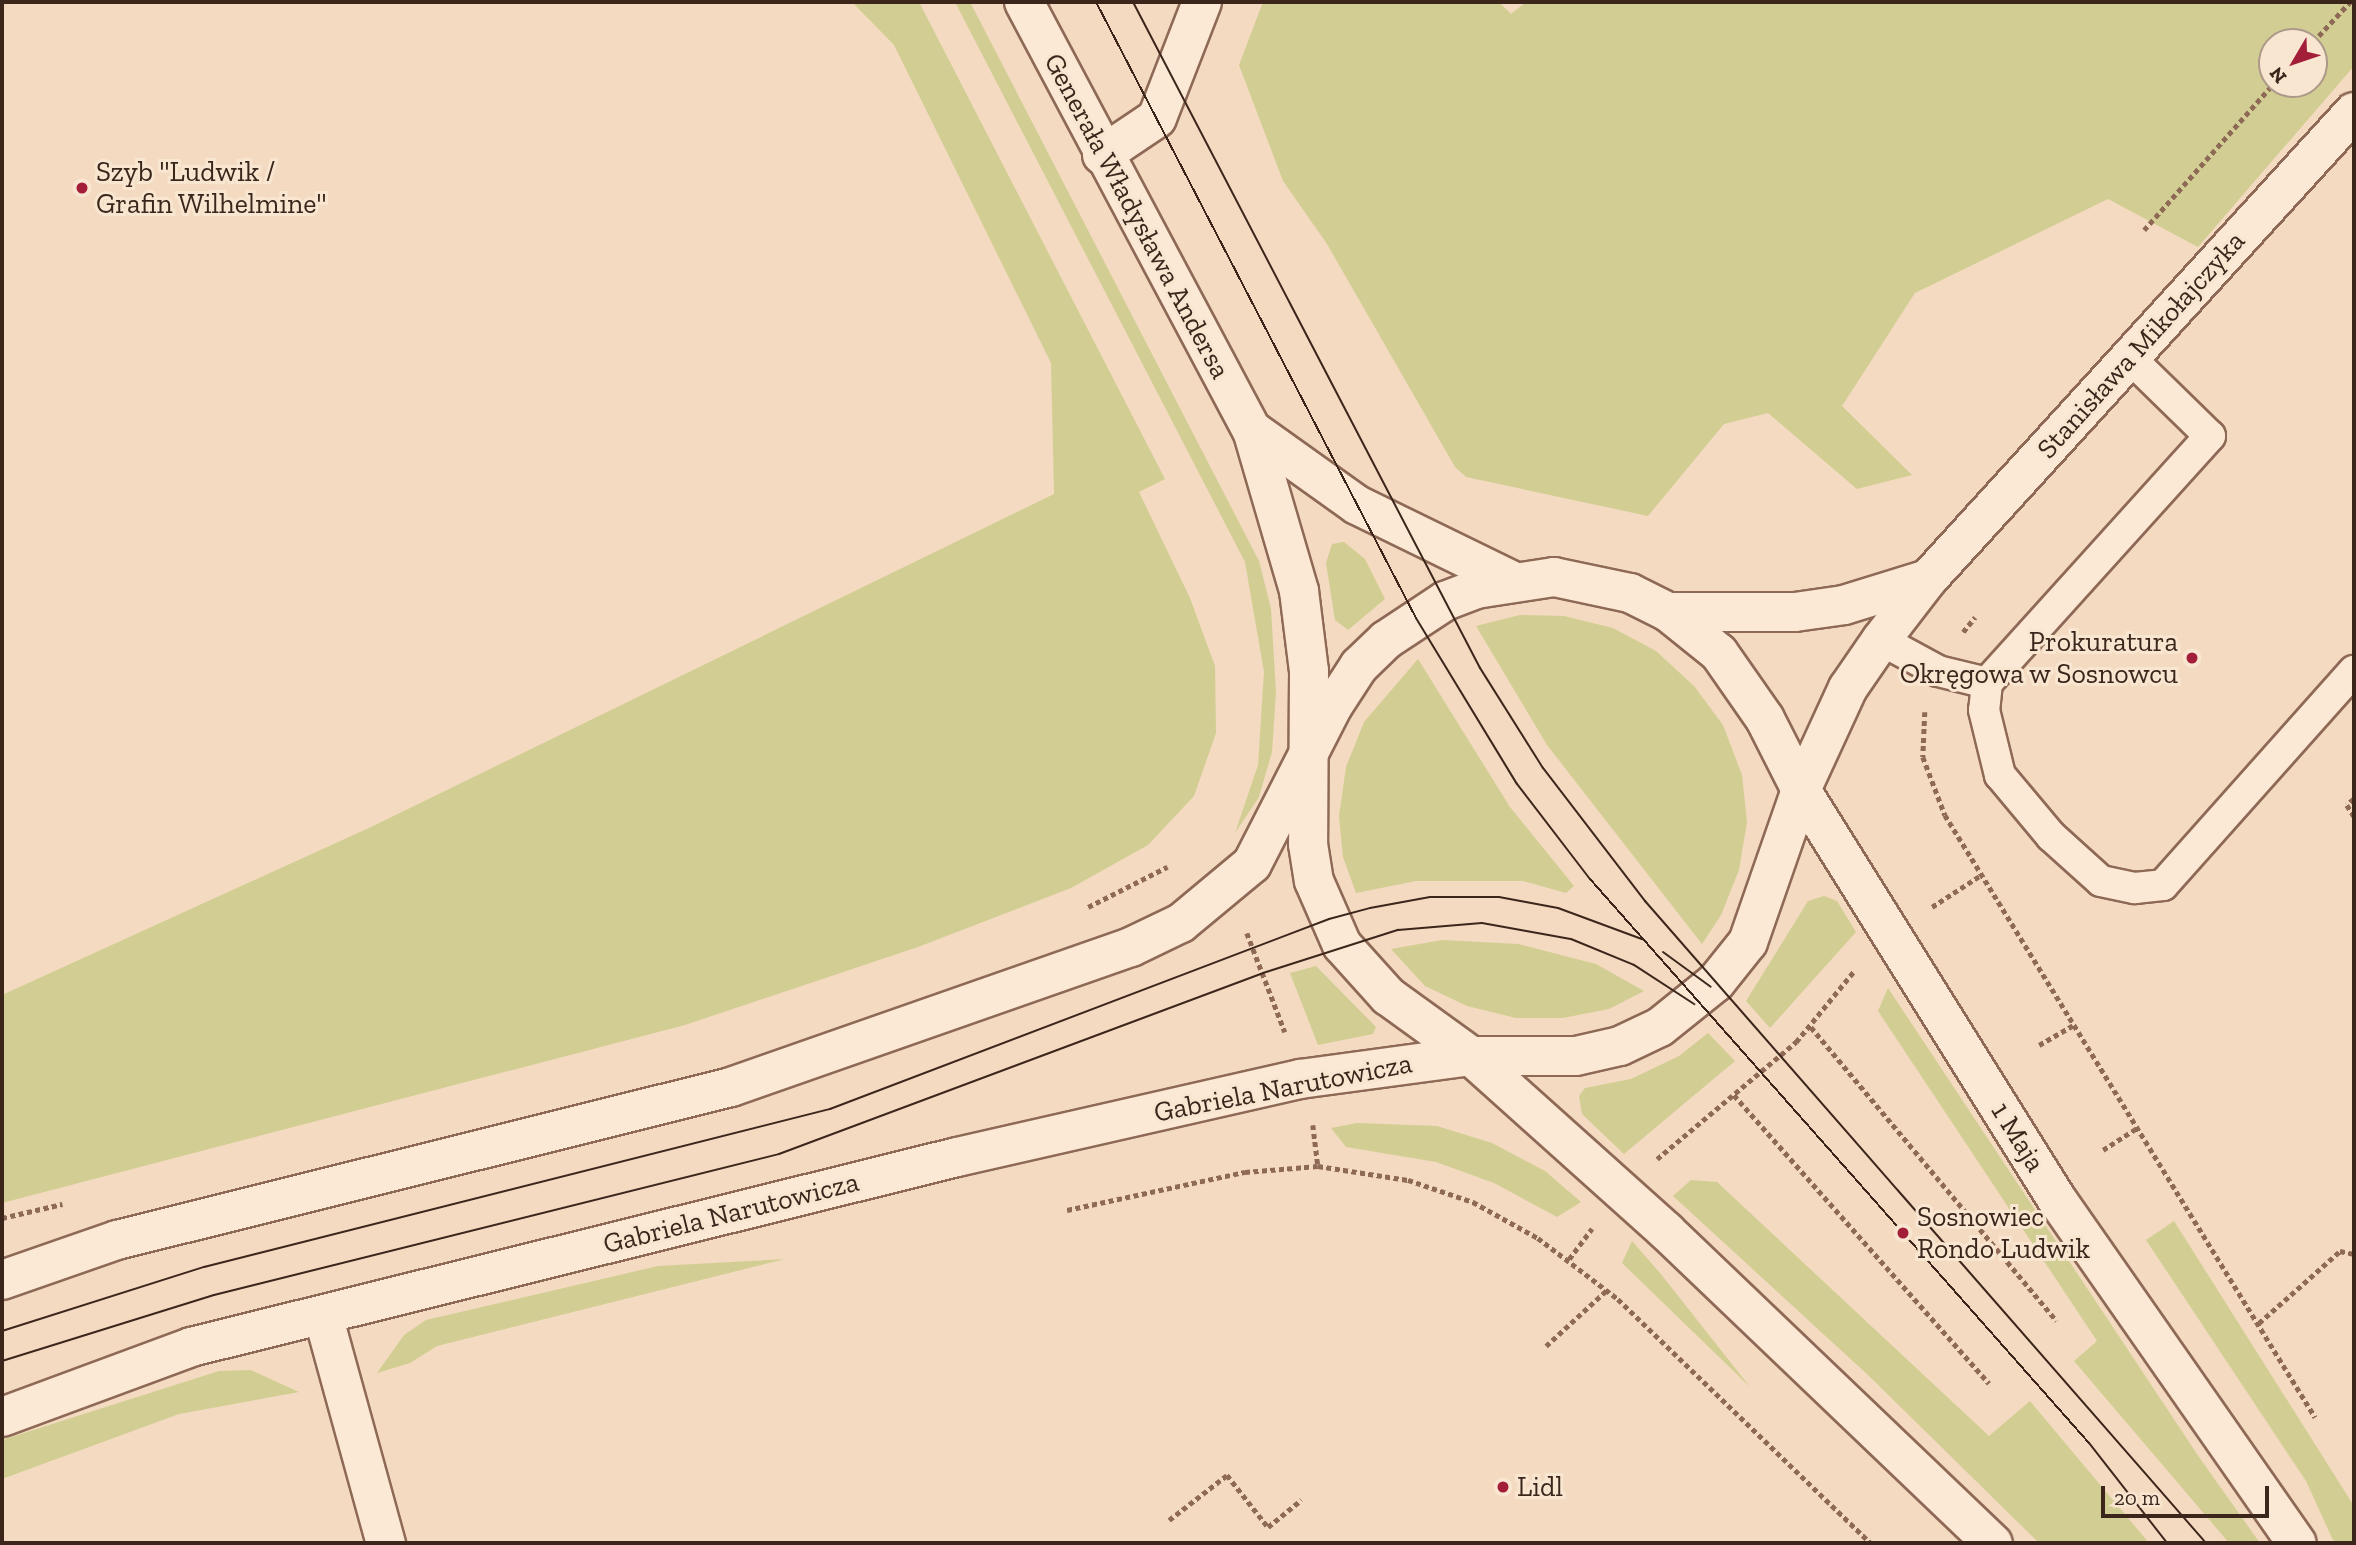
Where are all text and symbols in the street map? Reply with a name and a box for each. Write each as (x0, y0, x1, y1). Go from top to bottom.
north arrow (2258, 28, 2328, 98)
street label: Generała Władysława Andersa (1036, 47, 1238, 385)
text: N (2264, 62, 2291, 88)
place label: Szyb "Ludwik / Grafin Wilhelmine" (96, 155, 328, 221)
marker: Szyb "Ludwik / Grafin Wilhelmine" (74, 180, 90, 196)
street label: Stanisława Mikołajczyka (2030, 225, 2252, 465)
place label: Prokuratura Okręgowa w Sosnowcu (1898, 625, 2178, 691)
marker: Prokuratura Okręgowa w Sosnowcu (2184, 650, 2200, 666)
street label: Gabriela Narutowicza (1151, 1047, 1415, 1129)
street label: 1 Maja (1984, 1096, 2052, 1178)
street label: Gabriela Narutowicza (600, 1165, 862, 1261)
place label: Sosnowiec Rondo Ludwik (1917, 1200, 2090, 1266)
marker: Sosnowiec Rondo Ludwik (1895, 1225, 1911, 1241)
place label: Lidl (1517, 1470, 1563, 1504)
scale bar (2104, 1472, 2272, 1516)
marker: Lidl (1495, 1479, 1511, 1495)
text: 20 m (2114, 1485, 2160, 1510)

